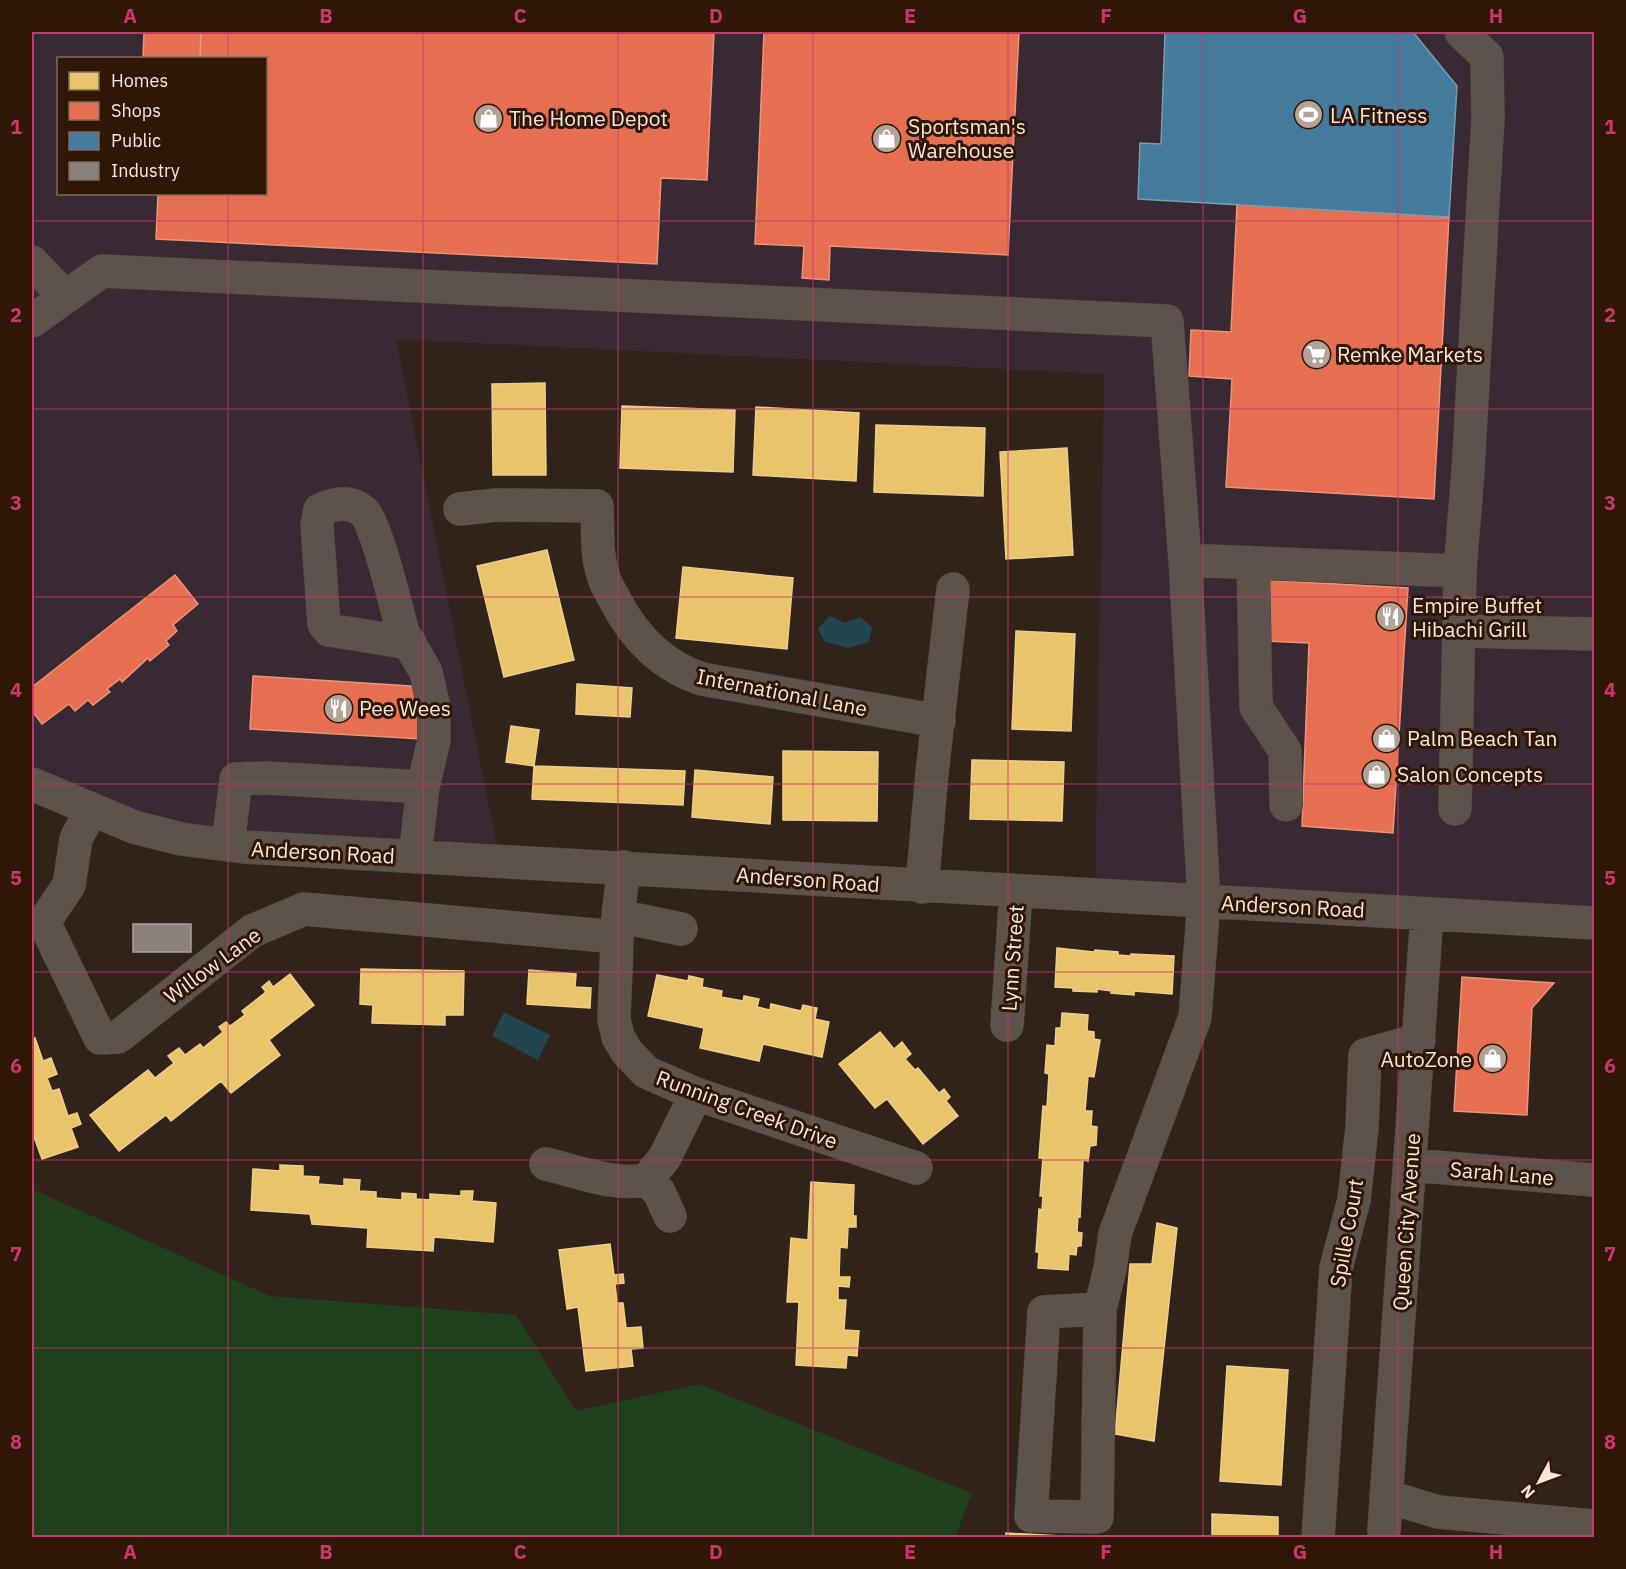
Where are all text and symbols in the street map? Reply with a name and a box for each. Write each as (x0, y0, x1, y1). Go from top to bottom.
text: A (123, 2, 137, 29)
text: B (319, 2, 333, 29)
text: C (513, 2, 527, 29)
text: D (709, 2, 723, 29)
text: E (904, 2, 916, 29)
text: F (1100, 2, 1112, 29)
text: G (1293, 2, 1307, 29)
text: H (1489, 2, 1503, 29)
legend (57, 57, 267, 195)
text: Homes (111, 69, 168, 92)
text: Shops (111, 99, 161, 122)
sports icon: LA Fitness (1293, 99, 1325, 131)
place label: LA Fitness (1330, 101, 1427, 129)
shop icon: The Home Depot (472, 102, 504, 134)
place label: The Home Depot (509, 104, 668, 132)
place label: Sportsman's Warehouse (908, 112, 1026, 164)
text: 1 (10, 113, 22, 140)
text: 1 (1604, 113, 1616, 140)
shop icon: Sportsman's Warehouse (871, 122, 903, 154)
text: Public (111, 129, 161, 152)
text: Industry (111, 159, 180, 182)
text: 2 (10, 301, 22, 328)
text: 2 (1604, 301, 1616, 328)
supermarket icon: Remke Markets (1300, 338, 1332, 370)
place label: Remke Markets (1337, 340, 1483, 368)
text: 3 (10, 489, 22, 516)
text: 3 (1604, 489, 1616, 516)
place label: Empire Buffet Hibachi Grill (1412, 591, 1542, 643)
restaurant icon: Empire Buffet Hibachi Grill (1375, 601, 1407, 633)
street label: International Lane (694, 662, 870, 722)
text: 4 (10, 676, 22, 703)
text: 4 (1604, 676, 1616, 703)
restaurant icon: Pee Wees (322, 692, 354, 724)
place label: Pee Wees (359, 694, 451, 722)
shop icon: Palm Beach Tan (1370, 722, 1402, 754)
place label: Palm Beach Tan (1407, 724, 1557, 752)
shop icon: Salon Concepts (1360, 758, 1392, 790)
place label: Salon Concepts (1397, 760, 1543, 788)
street label: Anderson Road (250, 834, 396, 870)
street label: Anderson Road (735, 860, 881, 898)
text: 5 (10, 864, 22, 891)
text: 5 (1604, 864, 1616, 891)
street label: Anderson Road (1220, 888, 1366, 924)
street label: Lynn Street (994, 904, 1030, 1012)
street label: Willow Lane (158, 920, 266, 1010)
shop icon: AutoZone (1477, 1043, 1509, 1075)
place label: AutoZone (1380, 1045, 1472, 1073)
text: 6 (10, 1052, 22, 1079)
text: 6 (1604, 1052, 1616, 1079)
street label: Running Creek Drive (653, 1063, 841, 1155)
street label: Queen City Avenue (1386, 1132, 1426, 1312)
street label: Sarah Lane (1449, 1155, 1555, 1191)
street label: Spille Court (1323, 1177, 1369, 1289)
text: 7 (10, 1240, 22, 1267)
text: 7 (1604, 1240, 1616, 1267)
text: 8 (10, 1428, 22, 1455)
text: 8 (1604, 1428, 1616, 1455)
north arrow (1509, 1452, 1569, 1512)
text: N (1516, 1481, 1539, 1503)
text: A (123, 1538, 137, 1565)
text: B (319, 1538, 333, 1565)
text: C (513, 1538, 527, 1565)
text: D (709, 1538, 723, 1565)
text: E (904, 1538, 916, 1565)
text: F (1100, 1538, 1112, 1565)
text: G (1293, 1538, 1307, 1565)
text: H (1489, 1538, 1503, 1565)

